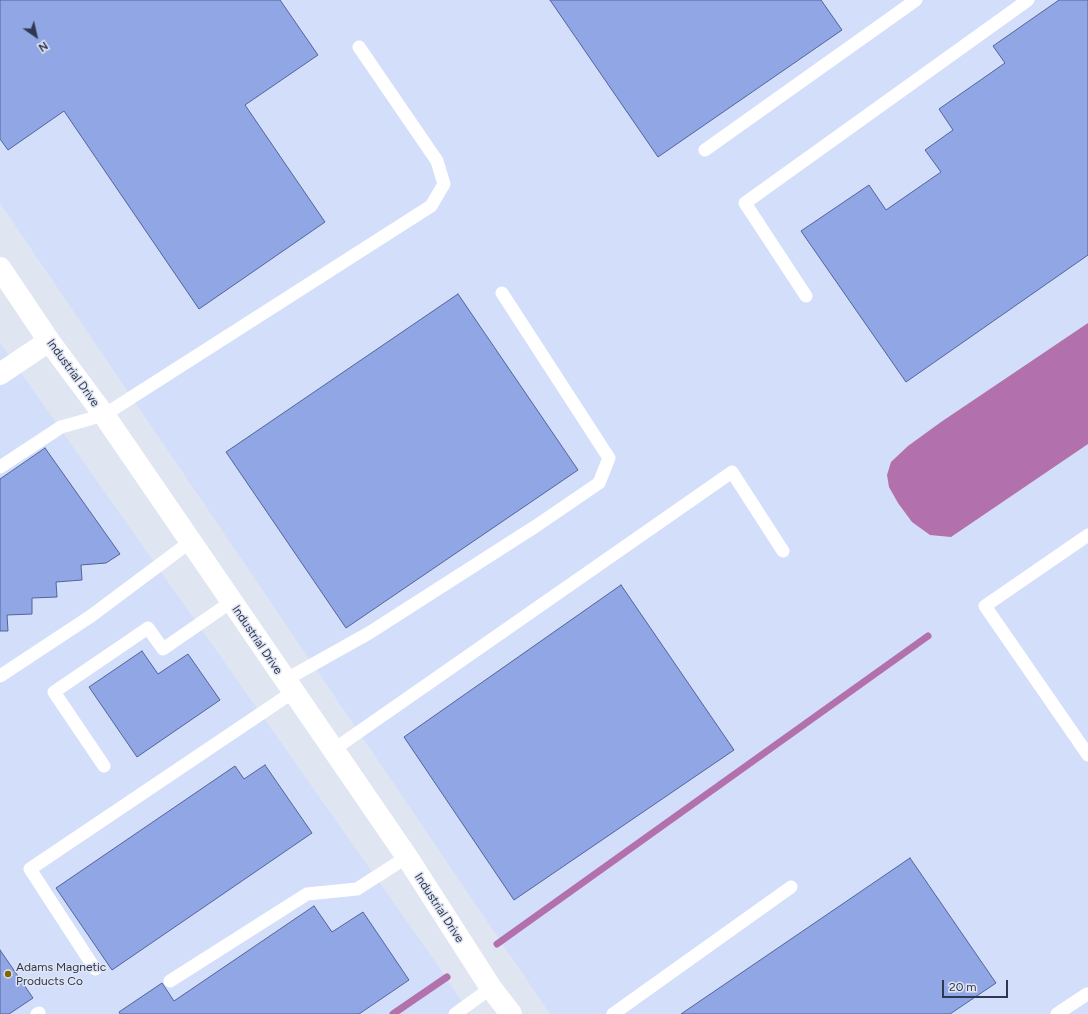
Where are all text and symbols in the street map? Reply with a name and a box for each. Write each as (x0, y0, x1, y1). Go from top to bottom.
north arrow (16, 16, 56, 56)
text: N (36, 39, 50, 54)
street label: Industrial Drive (44, 336, 102, 410)
street label: Industrial Drive (229, 603, 285, 677)
street label: Industrial Drive (411, 870, 467, 946)
place label: Adams Magnetic Products Co (16, 960, 106, 988)
marker: Adams Magnetic Products Co (3, 969, 13, 979)
scale bar (944, 972, 1010, 998)
text: 20 m (949, 980, 977, 994)

